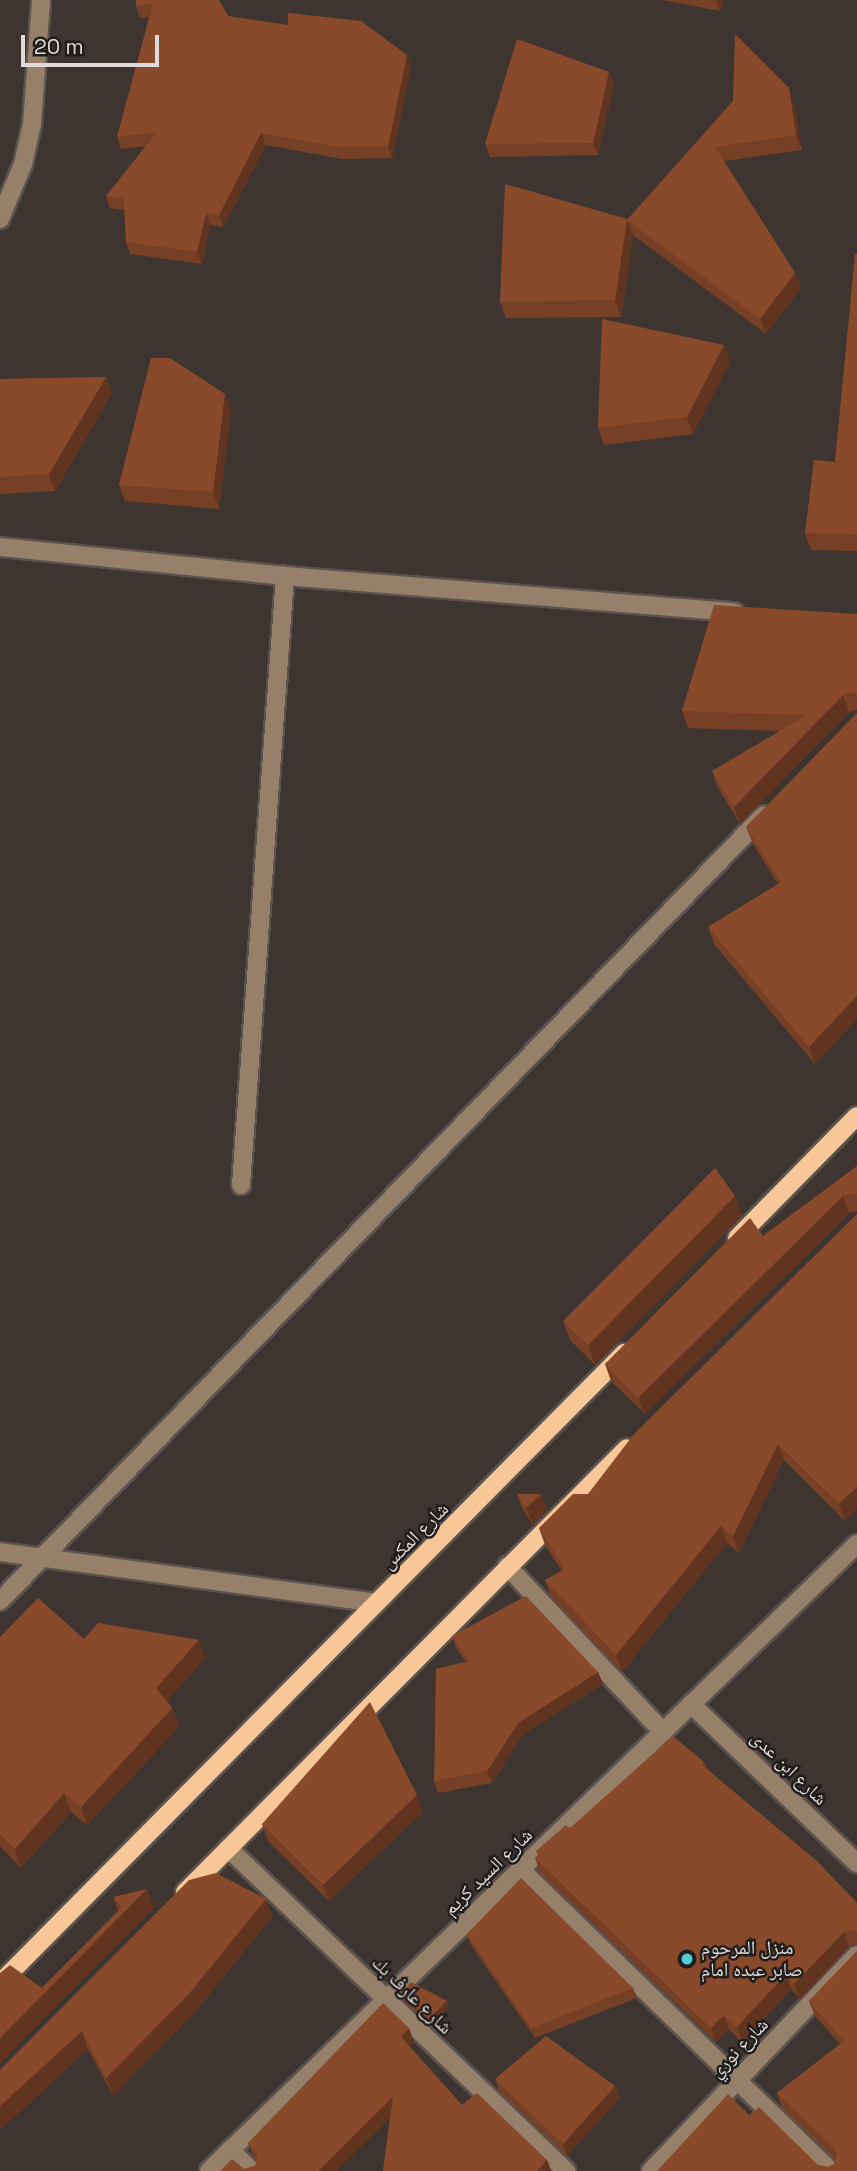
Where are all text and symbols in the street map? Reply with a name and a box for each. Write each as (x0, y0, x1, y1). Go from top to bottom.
scale bar (24, 21, 163, 65)
text: 20 m (34, 33, 84, 60)
street label: شارع المكس (377, 1498, 453, 1574)
street label: شارع ابن عدى (746, 1726, 832, 1810)
street label: شارع السيد كريم (439, 1824, 537, 1920)
place label: منزل المرحوم صابر عبده امام (701, 1937, 803, 1981)
street label: شارع عارف بك (367, 1951, 457, 2039)
marker: منزل المرحوم صابر عبده امام (679, 1951, 695, 1967)
street label: شارع نوري (705, 2013, 773, 2083)

